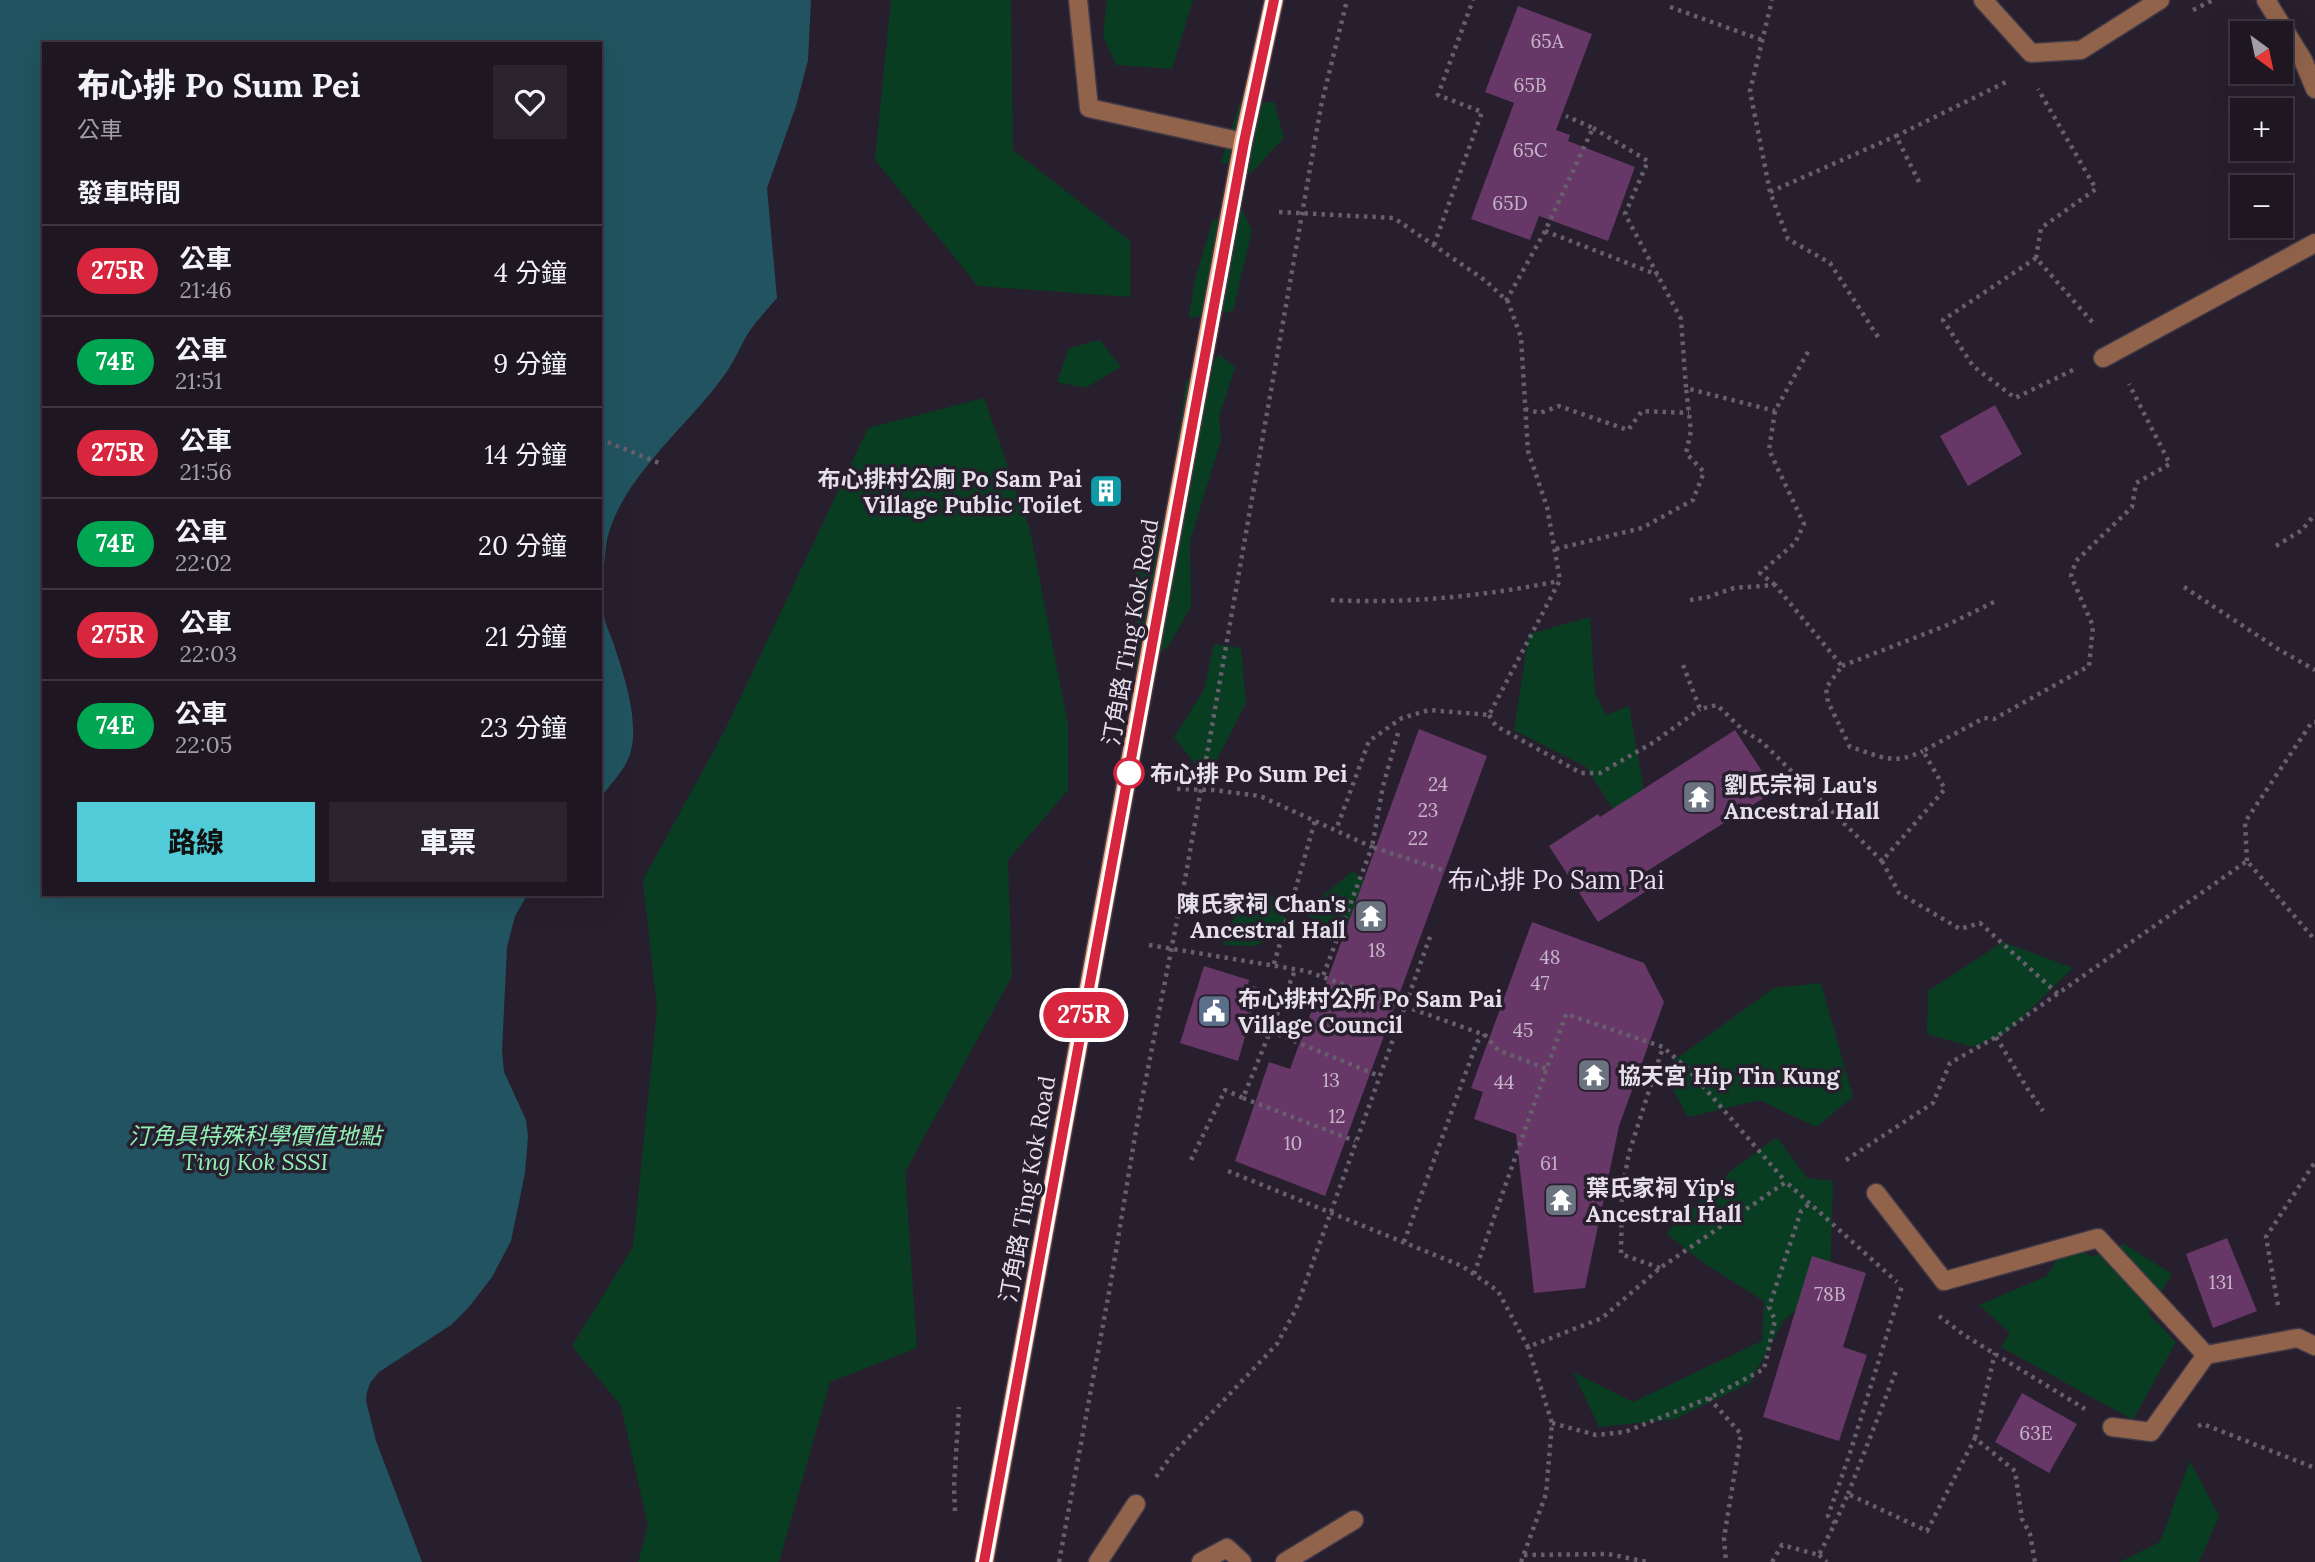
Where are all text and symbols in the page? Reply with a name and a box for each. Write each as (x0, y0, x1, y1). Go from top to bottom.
north arrow (2230, 21, 2292, 84)
map controls (2230, 21, 2293, 238)
house number: 65A (1530, 29, 1565, 53)
text: 布心排 Po Sum Pei (77, 64, 361, 106)
button: heart (493, 65, 567, 139)
house number: 65B (1513, 73, 1547, 97)
button: + (2230, 98, 2293, 161)
text: 公車 (77, 115, 123, 144)
house number: 65C (1513, 138, 1547, 162)
button: − (2230, 175, 2293, 238)
text: 發車時間 (77, 176, 181, 209)
house number: 65D (1492, 191, 1528, 215)
text: 公車 (179, 242, 232, 275)
text: 275R (91, 255, 144, 286)
text: 4 分鐘 (494, 256, 567, 289)
text: 21:46 (179, 275, 232, 304)
text: 公車 (175, 333, 227, 366)
text: 74E (96, 346, 135, 377)
text: 9 分鐘 (493, 347, 567, 380)
text: 21:51 (175, 366, 222, 395)
text: 公車 (179, 424, 232, 457)
text: 275R (91, 437, 144, 468)
text: 14 分鐘 (485, 438, 567, 471)
text: 21:56 (179, 457, 232, 486)
place label: 布心排村公廁 Po Sam Pai Village Public Toilet (818, 464, 1082, 519)
building icon: 布心排村公廁 Po Sam Pai Village Public Toilet (1087, 472, 1125, 510)
text: 公車 (175, 515, 227, 548)
street label: 汀角路 Ting Kok Road (1096, 516, 1164, 748)
text: 74E (96, 528, 135, 559)
text: 20 分鐘 (478, 529, 567, 562)
text: 22:02 (175, 548, 232, 577)
text: 公車 (179, 606, 232, 639)
text: 275R (91, 619, 144, 650)
text: 21 分鐘 (485, 620, 567, 653)
text: 22:03 (179, 639, 237, 668)
text: 公車 (175, 697, 227, 730)
text: 74E (96, 710, 135, 741)
text: 23 分鐘 (480, 711, 567, 744)
text: 22:05 (175, 730, 232, 759)
marker: 布心排 Po Sum Pei (1114, 758, 1144, 788)
place label: 布心排 Po Sum Pei (1150, 759, 1348, 788)
place label: 劉氏宗祠 Lau's Ancestral Hall (1724, 770, 1880, 825)
house number: 24 (1428, 772, 1448, 796)
temple icon: 劉氏宗祠 Lau's Ancestral Hall (1680, 778, 1718, 816)
house number: 23 (1418, 798, 1438, 822)
button: 路線 (77, 802, 315, 882)
button: 車票 (329, 802, 567, 882)
house number: 22 (1408, 826, 1428, 850)
district label: 布心排 Po Sam Pai (1448, 863, 1664, 896)
place label: 陳氏家祠 Chan's Ancestral Hall (1176, 889, 1346, 944)
temple icon: 陳氏家祠 Chan's Ancestral Hall (1352, 897, 1390, 935)
house number: 18 (1368, 938, 1386, 962)
house number: 48 (1540, 945, 1560, 969)
house number: 47 (1530, 971, 1550, 995)
place label: 布心排村公所 Po Sam Pai Village Council (1238, 984, 1502, 1039)
line badge: 275R (1035, 992, 1133, 1038)
public building icon: 布心排村公所 Po Sam Pai Village Council (1195, 992, 1233, 1030)
text: 275R (1057, 999, 1111, 1030)
house number: 45 (1513, 1018, 1533, 1042)
temple icon: 協天宮 Hip Tin Kung (1575, 1056, 1613, 1094)
place label: 協天宮 Hip Tin Kung (1618, 1061, 1840, 1090)
house number: 13 (1322, 1068, 1340, 1092)
house number: 44 (1494, 1070, 1514, 1094)
street label: 汀角路 Ting Kok Road (993, 1073, 1061, 1305)
house number: 12 (1328, 1104, 1346, 1128)
park label: 汀角具特殊科學價值地點 Ting Kok SSSI (129, 1121, 385, 1176)
house number: 10 (1284, 1131, 1302, 1155)
house number: 61 (1540, 1151, 1558, 1175)
place label: 葉氏家祠 Yip's Ancestral Hall (1586, 1173, 1742, 1228)
temple icon: 葉氏家祠 Yip's Ancestral Hall (1542, 1181, 1580, 1219)
house number: 131 (2209, 1270, 2233, 1294)
house number: 78B (1814, 1282, 1846, 1306)
house number: 63E (2019, 1421, 2053, 1445)

